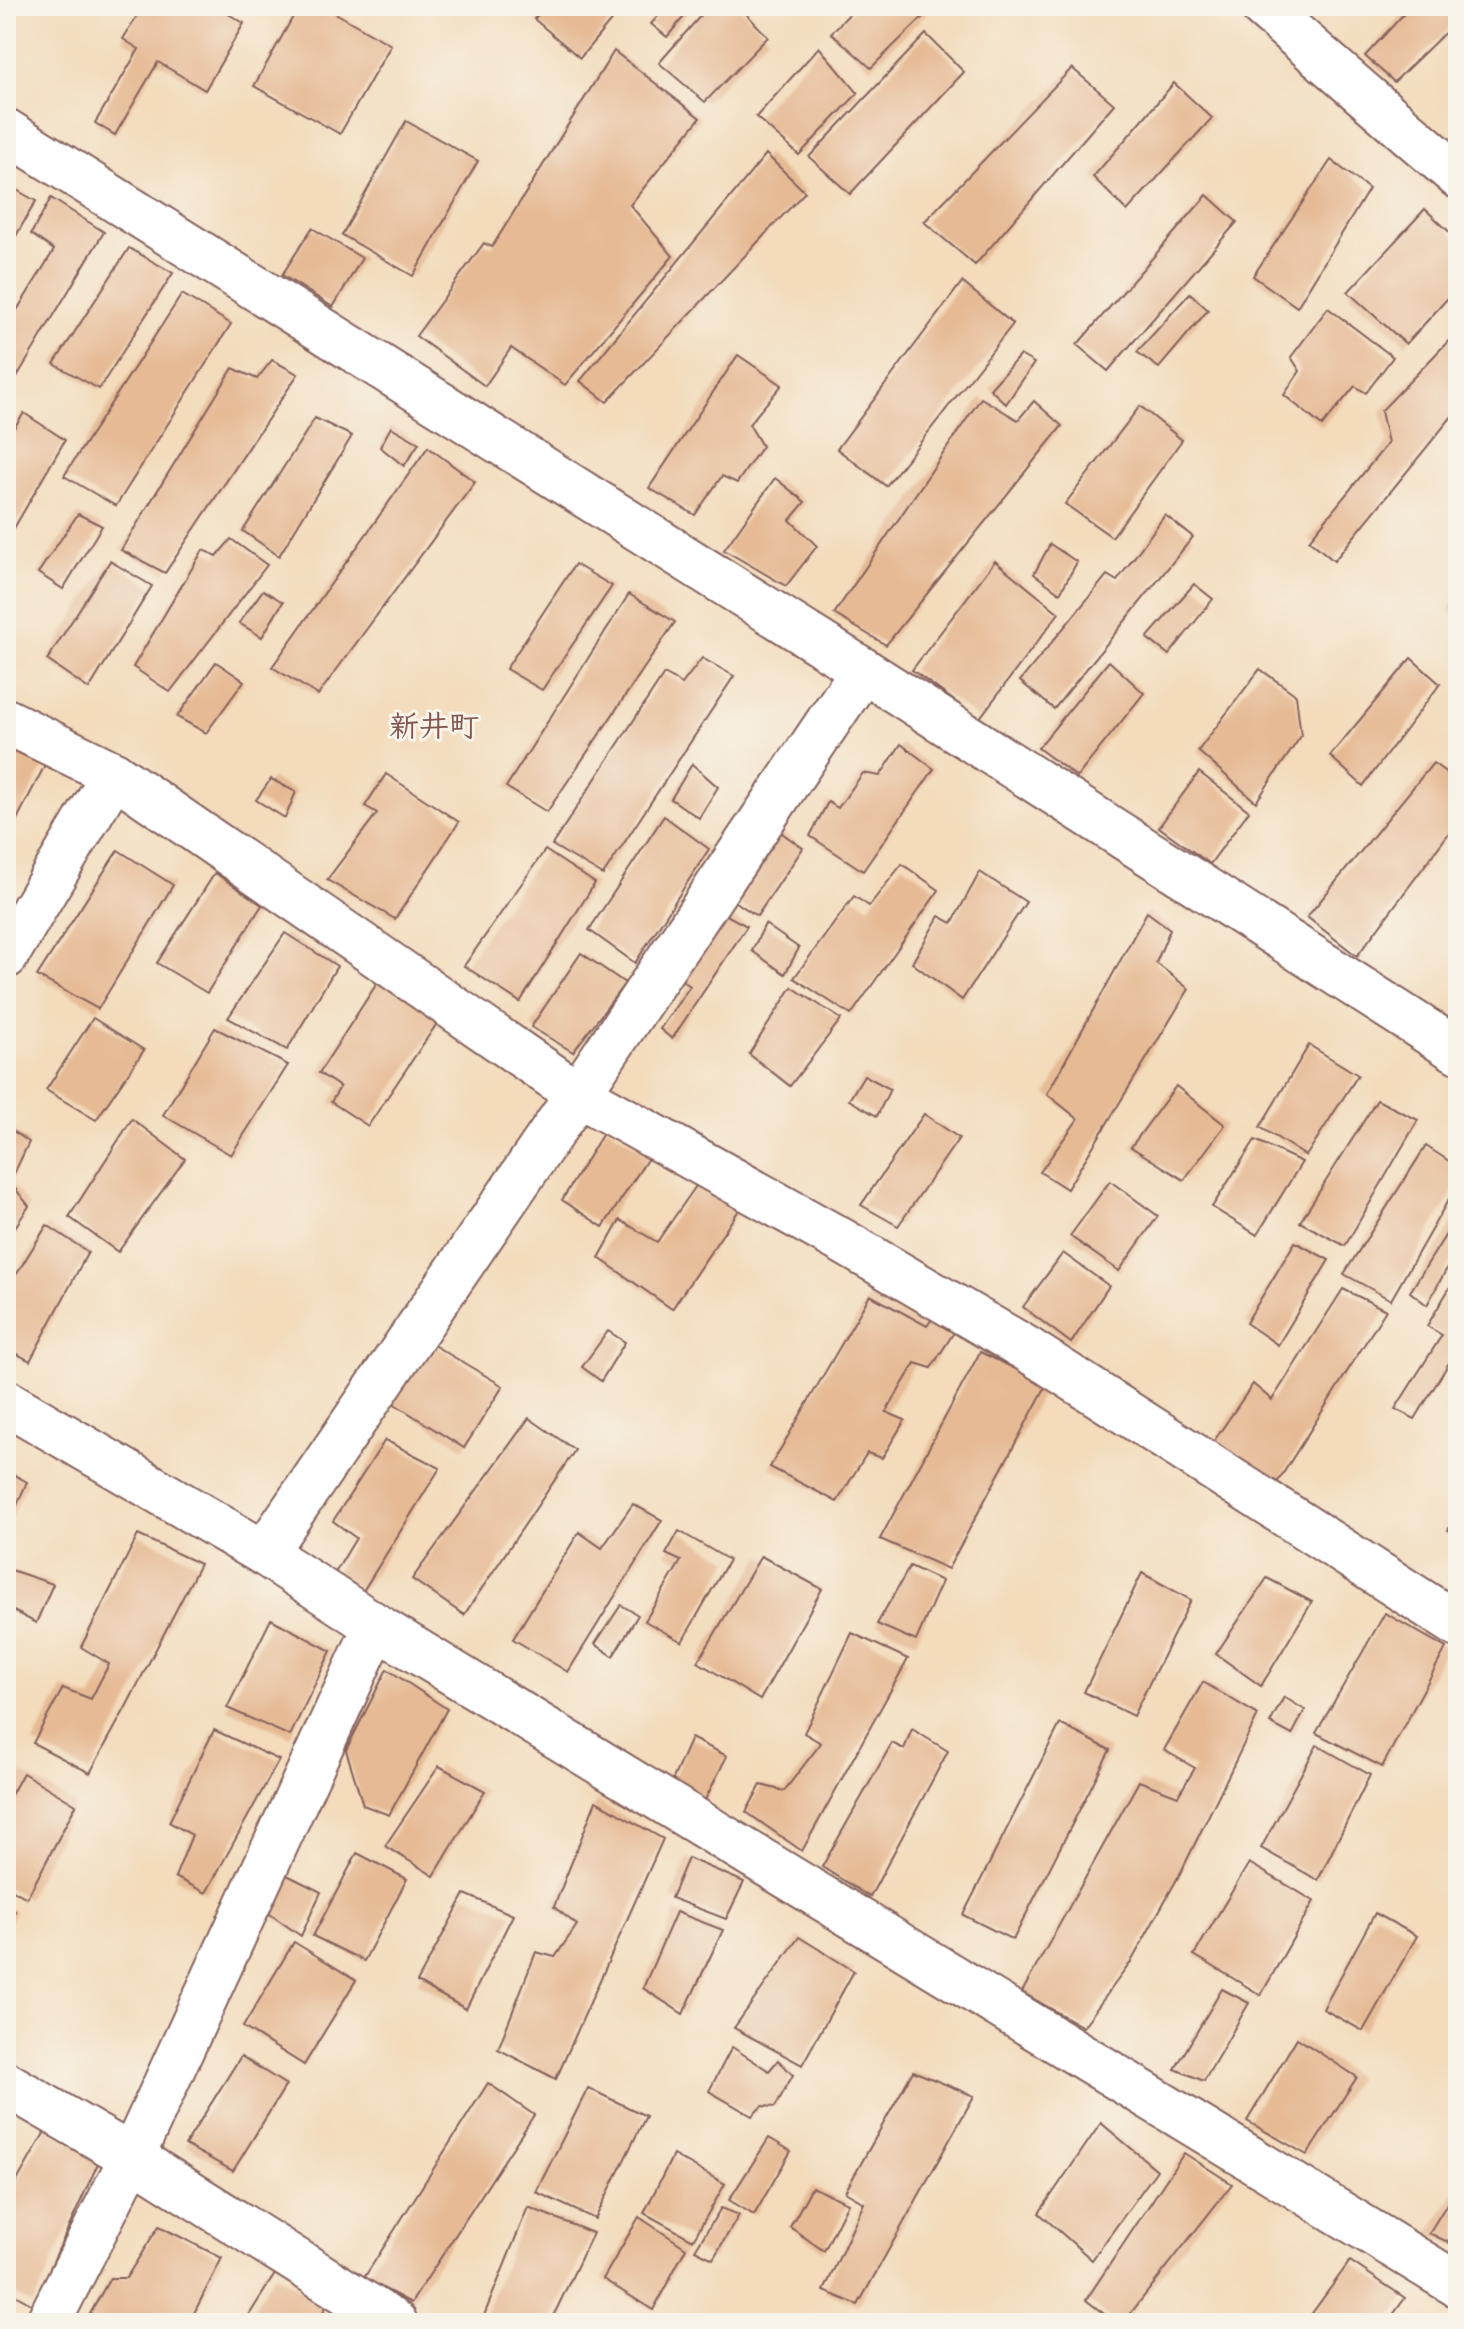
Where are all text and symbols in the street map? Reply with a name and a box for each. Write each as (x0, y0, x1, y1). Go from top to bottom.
district label: 新井町 (389, 708, 479, 745)

